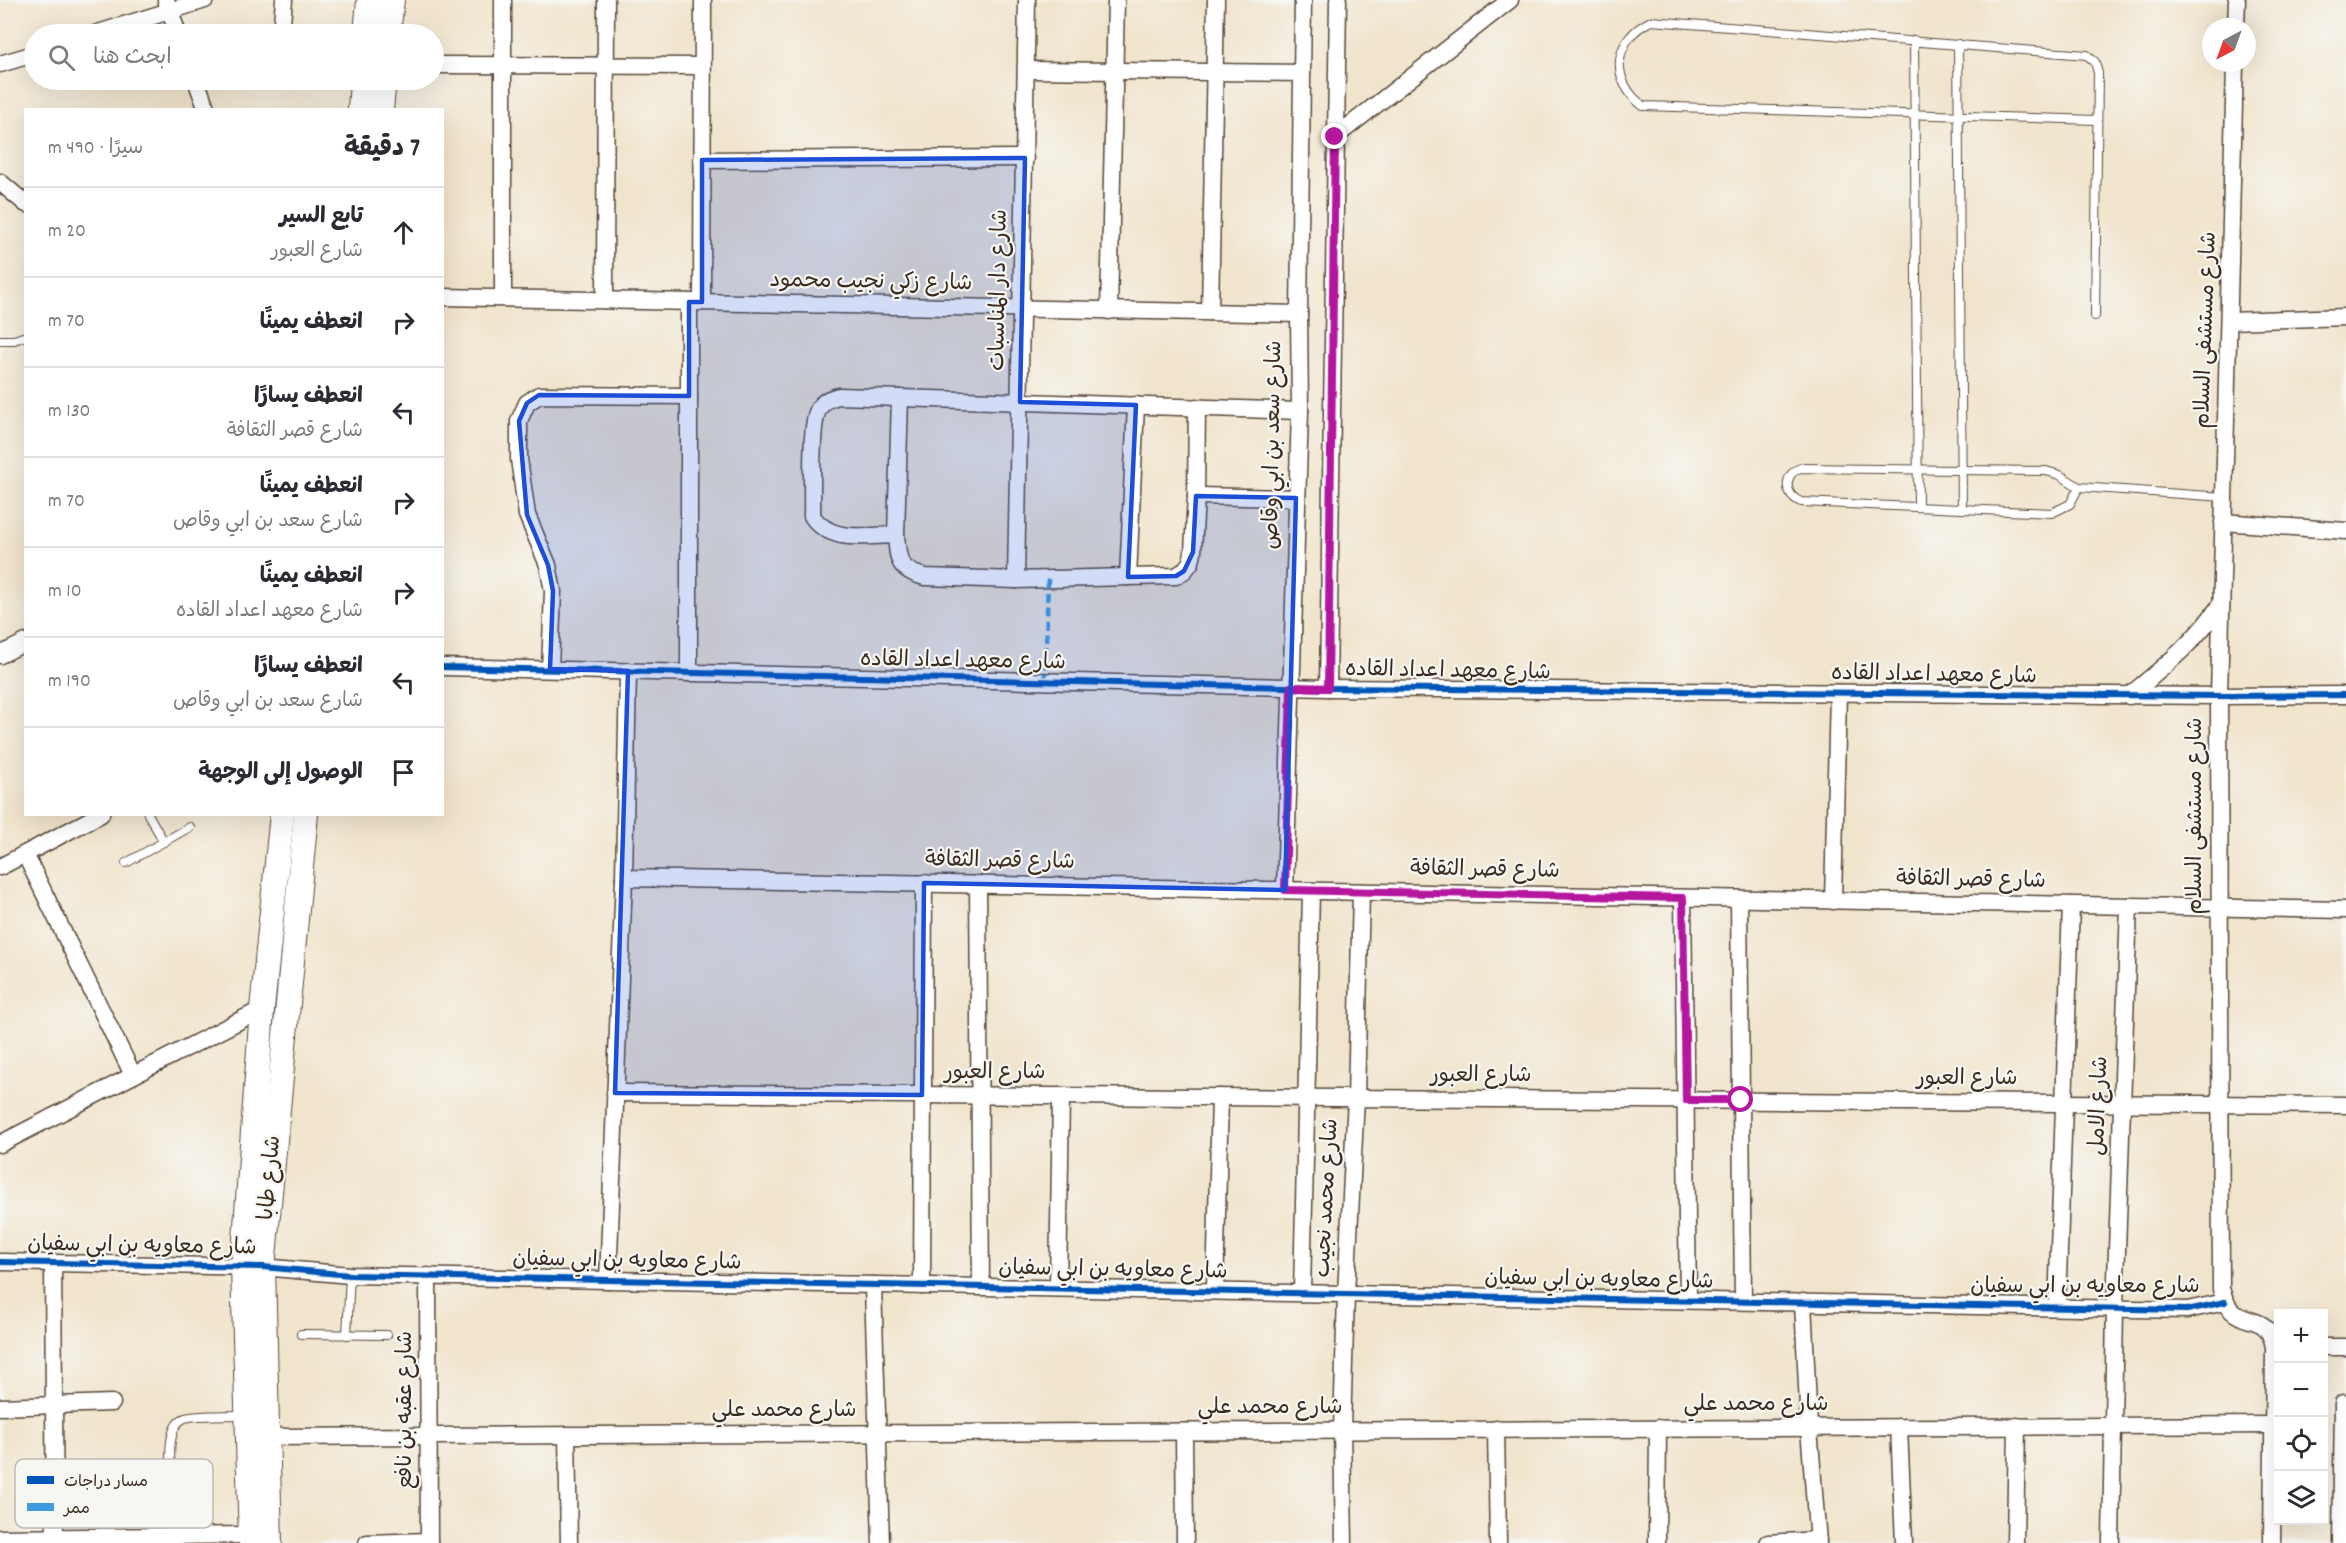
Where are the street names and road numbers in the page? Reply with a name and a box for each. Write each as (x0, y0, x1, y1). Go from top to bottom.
street label: شارع دار المناسبات (983, 209, 1017, 371)
street label: شارع مستشفى السلام (2188, 231, 2226, 429)
street label: شارع زكي نجيب محمود (769, 266, 973, 301)
street label: شارع سعد بن ابي وقاص (1257, 340, 1292, 550)
street label: شارع معهد اعداد القاده (860, 645, 1066, 679)
street label: شارع معهد اعداد القاده (1345, 655, 1551, 689)
street label: شارع معهد اعداد القاده (1831, 659, 2037, 693)
street label: شارع مستشفى السلام (2181, 717, 2212, 915)
street label: شارع قصر الثقافة (925, 845, 1075, 879)
street label: شارع قصر الثقافة (1410, 854, 1560, 888)
street label: شارع قصر الثقافة (1896, 864, 2046, 898)
street label: شارع الامل (2083, 1056, 2117, 1156)
street label: شارع العبور (942, 1058, 1046, 1089)
street label: شارع العبور (1428, 1061, 1532, 1092)
street label: شارع العبور (1914, 1064, 2018, 1095)
street label: شارع محمد نجيب (1308, 1118, 1348, 1278)
street label: شارع طابا (252, 1134, 290, 1222)
street label: شارع معاويه بن ابي سفيان (27, 1230, 257, 1265)
street label: شارع معاويه بن ابي سفيان (512, 1245, 742, 1280)
street label: شارع معاويه بن ابي سفيان (998, 1254, 1228, 1289)
street label: شارع معاويه بن ابي سفيان (1484, 1264, 1714, 1299)
street label: شارع معاويه بن ابي سفيان (1970, 1272, 2200, 1304)
street label: شارع عقبه بن نافع (391, 1331, 422, 1489)
street label: شارع محمد علي (1684, 1390, 1828, 1422)
street label: شارع محمد علي (1198, 1393, 1342, 1425)
street label: شارع محمد علي (712, 1396, 856, 1428)

